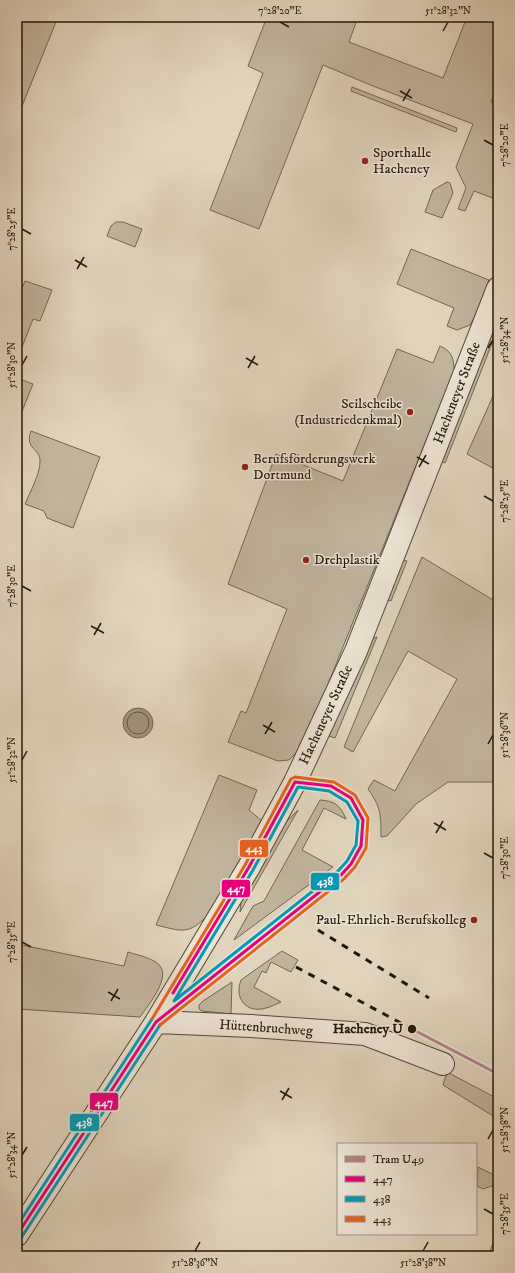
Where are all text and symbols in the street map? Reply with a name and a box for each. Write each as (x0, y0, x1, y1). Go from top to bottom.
text: 7°28'20"E (258, 5, 302, 17)
text: 51°28'32"N (425, 5, 471, 17)
text: 7°28'20"E (499, 123, 511, 167)
place label: Sporthalle Hacheney (373, 144, 431, 178)
marker: Sporthalle Hacheney (360, 156, 370, 166)
text: 7°28'25"E (6, 208, 18, 250)
text: 51°28'34"N (499, 317, 511, 363)
street label: Hacheneyer Straße (429, 339, 485, 447)
text: 51°28'30"N (6, 342, 18, 388)
place label: Seilscheibe (Industriedenkmal) (294, 395, 402, 429)
marker: Seilscheibe (Industriedenkmal) (405, 407, 415, 417)
place label: Berufsförderungswerk Dortmund (253, 450, 376, 484)
marker: Berufsförderungswerk Dortmund (240, 462, 250, 472)
text: 7°28'25"E (499, 480, 511, 522)
place label: Drehplastik (314, 551, 380, 569)
marker: Drehplastik (301, 555, 311, 565)
text: 7°28'30"E (6, 565, 18, 607)
street label: Hacheneyer Straße (295, 662, 357, 768)
text: 51°28'36"N (499, 712, 511, 758)
text: 51°28'32"N (6, 737, 18, 783)
text: 7°28'30"E (499, 837, 511, 879)
line badge: 443 (239, 839, 269, 858)
text: 443 (245, 842, 262, 856)
line badge: 438 (310, 872, 340, 891)
text: 438 (316, 875, 333, 889)
line badge: 447 (221, 879, 251, 898)
text: 447 (226, 882, 245, 896)
place label: Paul-Ehrlich-Berufskolleg (316, 911, 466, 929)
marker: Paul-Ehrlich-Berufskolleg (469, 915, 479, 925)
text: 7°28'35"E (6, 921, 18, 963)
street label: Hüttenbruchweg (219, 1016, 314, 1040)
place label: Hacheney U (333, 1020, 403, 1038)
marker: Hacheney U (406, 1023, 418, 1035)
line badge: 447 (89, 1092, 119, 1111)
text: 447 (94, 1096, 113, 1110)
text: 51°28'38"N (499, 1107, 511, 1153)
line badge: 438 (69, 1113, 100, 1132)
text: 438 (75, 1116, 92, 1130)
text: 51°28'34"N (6, 1132, 18, 1178)
legend (337, 1143, 477, 1235)
text: Tram U49 (373, 1152, 424, 1167)
text: 447 (373, 1172, 393, 1187)
text: 438 (373, 1192, 390, 1207)
text: 7°28'35"E (499, 1193, 511, 1235)
text: 443 (373, 1212, 391, 1227)
text: 51°28'36"N (172, 1257, 218, 1269)
text: 51°28'38"N (400, 1257, 446, 1269)

